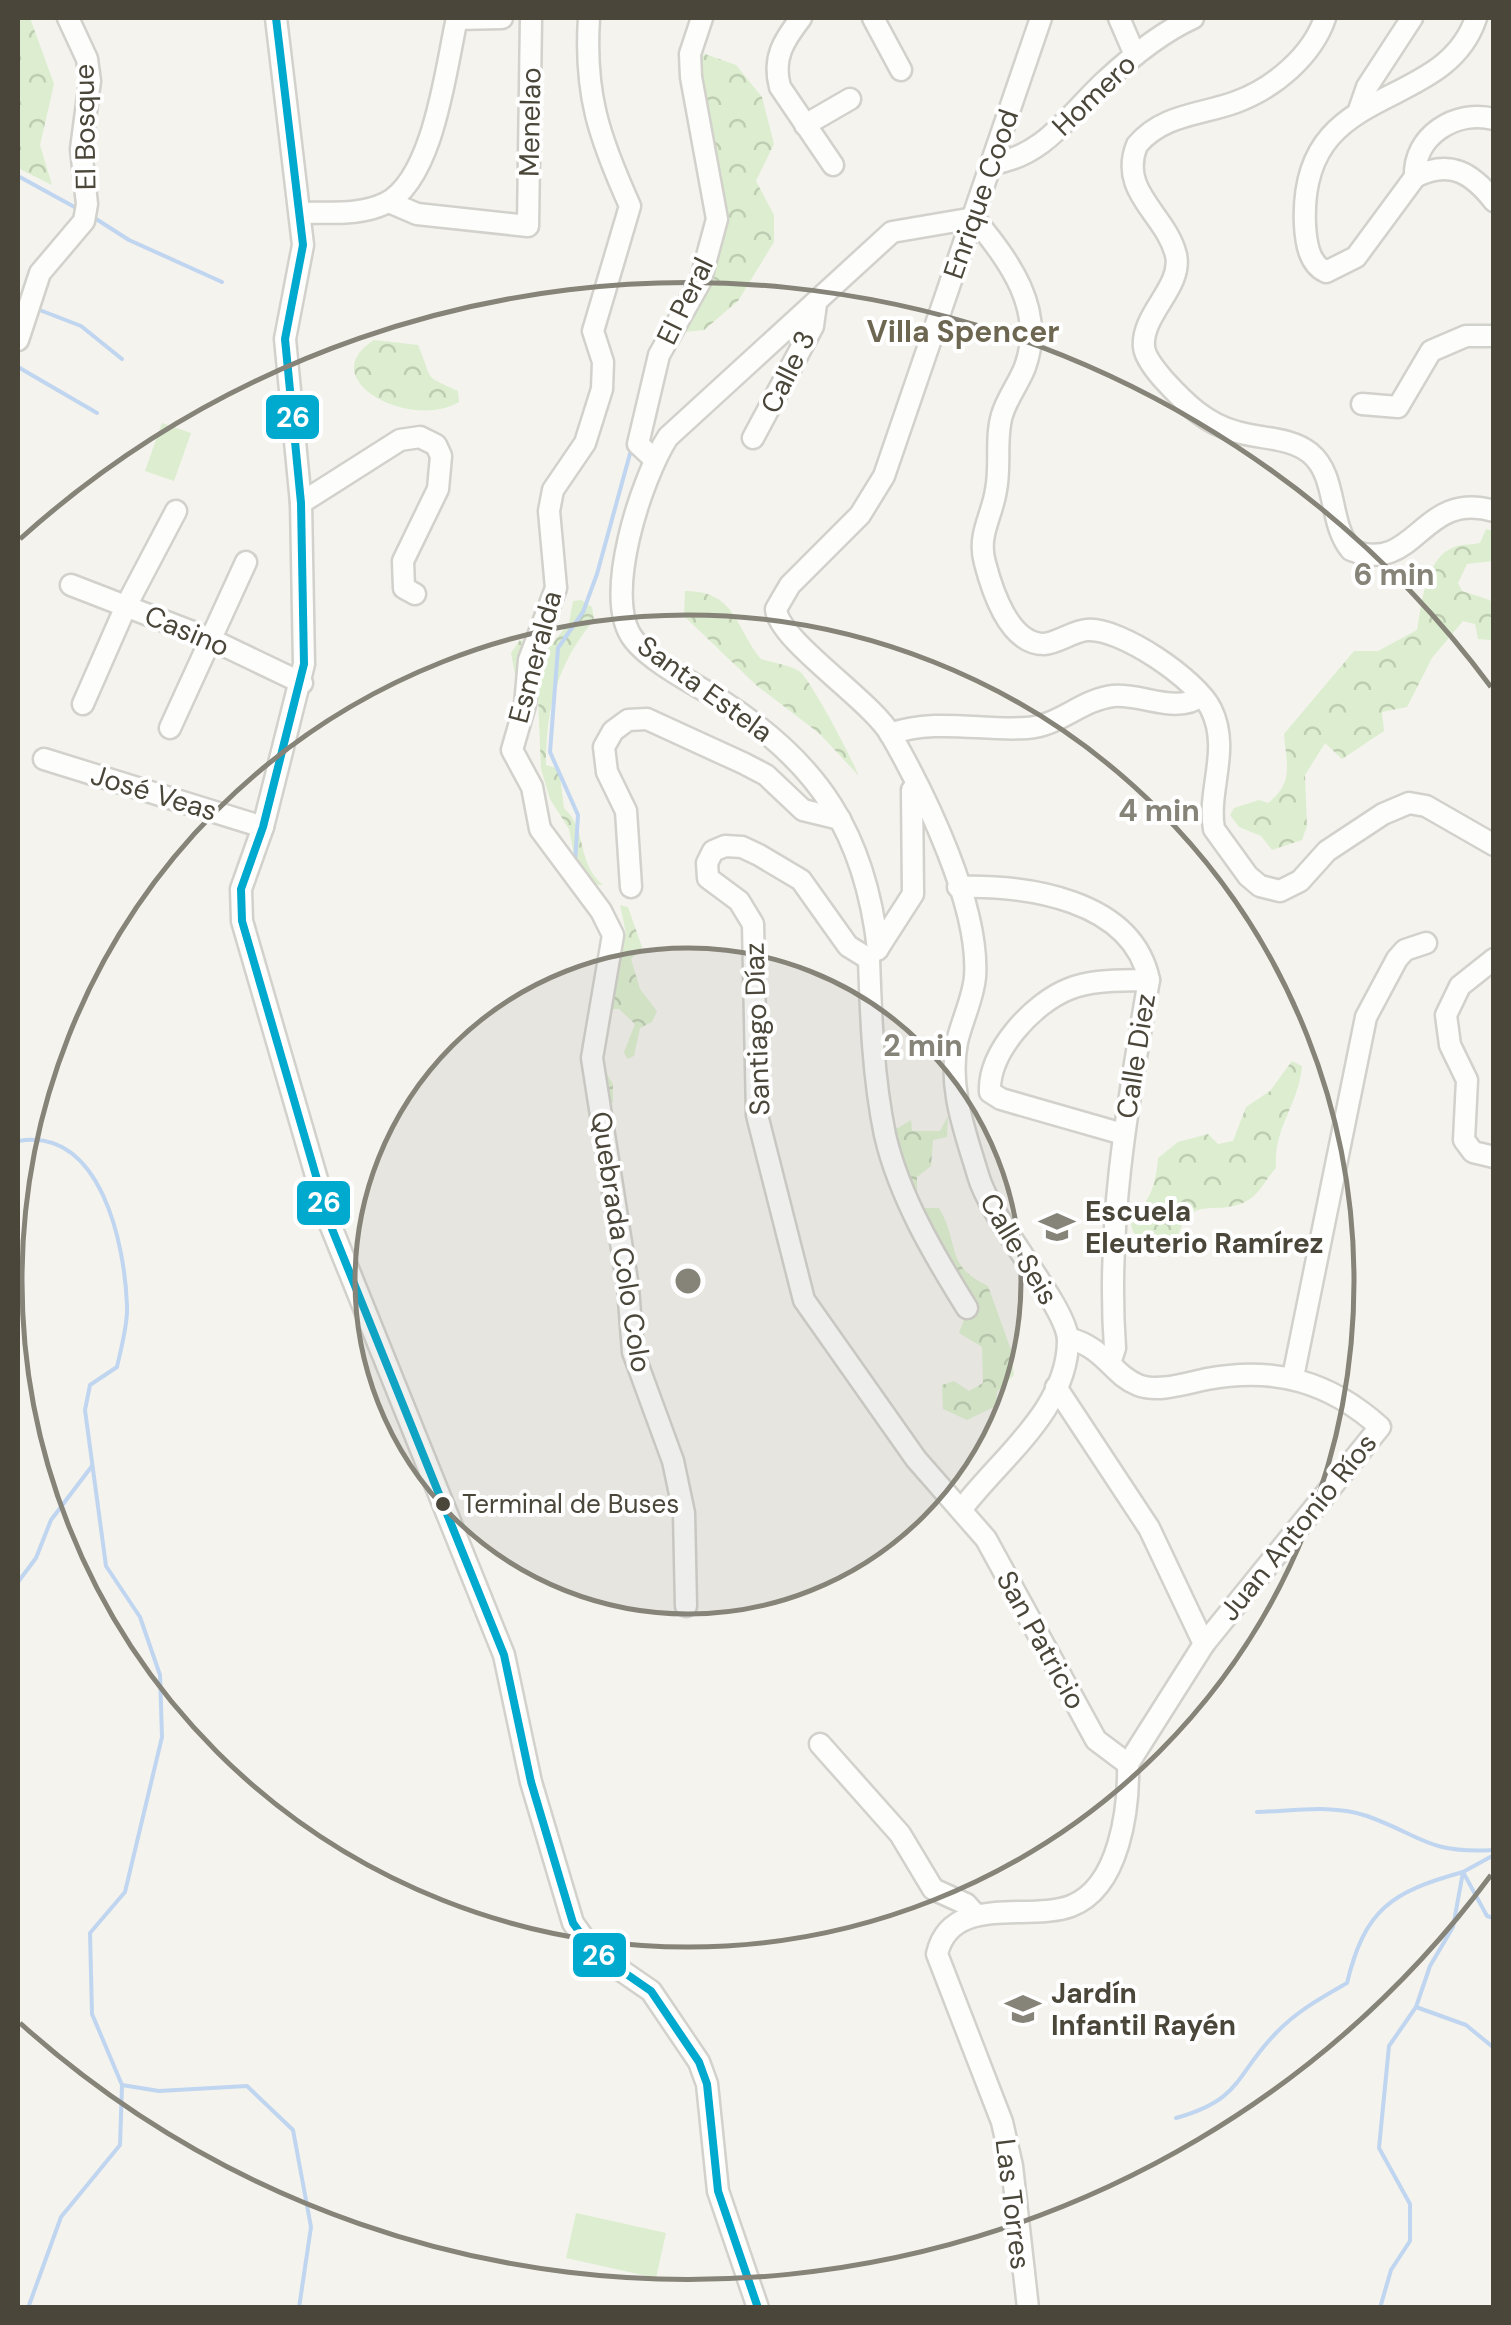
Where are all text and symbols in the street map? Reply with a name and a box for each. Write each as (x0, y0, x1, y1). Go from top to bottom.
street label: Homero (1044, 46, 1144, 144)
street label: El Bosque (65, 63, 105, 191)
street label: Menelao (511, 67, 549, 177)
street label: Enrique Cood (935, 104, 1027, 284)
street label: El Peral (648, 251, 722, 351)
district label: Villa Spencer (867, 312, 1059, 351)
street label: Calle 3 (752, 324, 824, 420)
line badge: 26 (264, 393, 321, 441)
text: 26 (276, 399, 310, 436)
text: 6 min (1353, 555, 1435, 594)
street label: Esmeralda (500, 587, 570, 727)
street label: Casino (139, 597, 235, 665)
street label: Santa Estela (630, 627, 780, 751)
street label: José Veas (86, 756, 222, 830)
text: 4 min (1118, 791, 1200, 830)
street label: Santiago Díaz (735, 942, 779, 1116)
street label: Calle Diez (1108, 991, 1164, 1121)
text: 2 min (883, 1026, 963, 1065)
street label: Quebrada Colo Colo (582, 1109, 660, 1375)
line badge: 26 (295, 1179, 352, 1227)
text: 26 (307, 1184, 341, 1221)
street label: Calle Seis (971, 1186, 1067, 1312)
place label: Escuela Eleuterio Ramírez (1085, 1193, 1323, 1262)
school or university icon: Escuela Eleuterio Ramírez (1038, 1208, 1076, 1246)
centre of rings (670, 1263, 706, 1299)
street label: Juan Antonio Ríos (1211, 1426, 1385, 1628)
place label: Terminal de Buses (462, 1487, 679, 1521)
marker: Terminal de Buses (433, 1494, 453, 1514)
street label: San Patricio (988, 1564, 1094, 1716)
line badge: 26 (571, 1931, 628, 1979)
text: 26 (582, 1937, 616, 1974)
place label: Jardín Infantil Rayén (1051, 1975, 1236, 2044)
school or university icon: Jardín Infantil Rayén (1004, 1990, 1042, 2028)
street label: Las Torres (987, 2137, 1039, 2271)

